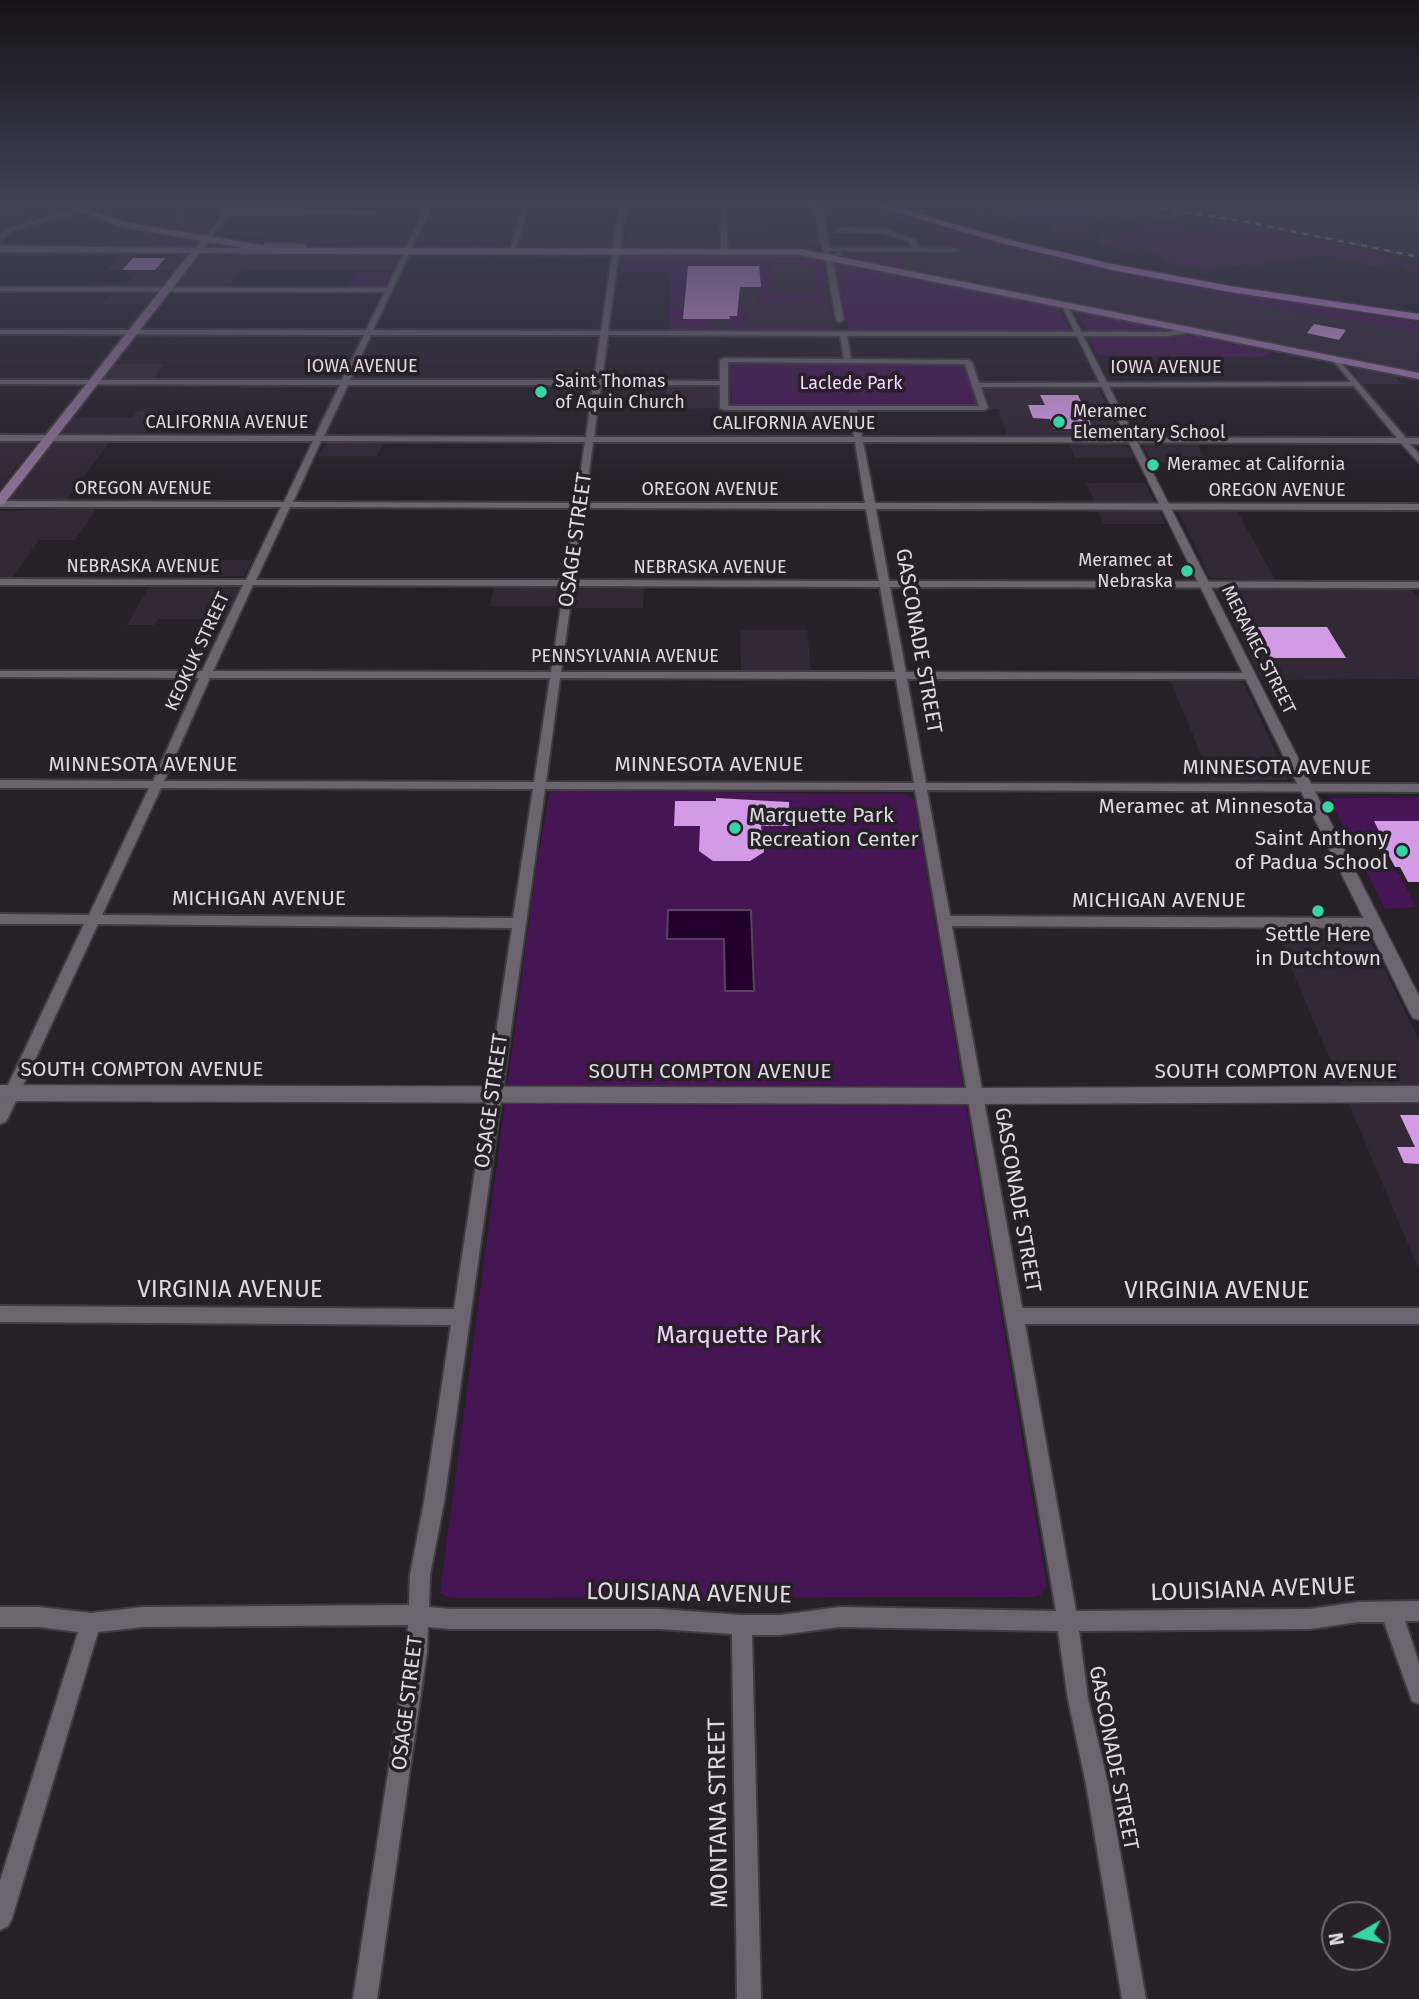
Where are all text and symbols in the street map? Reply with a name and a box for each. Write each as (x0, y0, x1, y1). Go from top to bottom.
street label: IOWA AVENUE (306, 356, 418, 378)
street label: IOWA AVENUE (1110, 357, 1222, 379)
place label: Saint Thomas of Aquin Church (555, 371, 685, 414)
park label: Laclede Park (800, 373, 902, 395)
marker: Saint Thomas of Aquin Church (533, 384, 549, 400)
place label: Meramec Elementary School (1073, 401, 1225, 444)
street label: CALIFORNIA AVENUE (146, 412, 308, 434)
street label: CALIFORNIA AVENUE (713, 413, 875, 435)
marker: Meramec Elementary School (1051, 414, 1067, 430)
place label: Meramec at California (1167, 454, 1345, 476)
marker: Meramec at California (1145, 457, 1161, 473)
street label: OSAGE STREET (554, 471, 598, 609)
street label: OREGON AVENUE (74, 478, 212, 500)
street label: OREGON AVENUE (641, 479, 779, 501)
street label: OREGON AVENUE (1208, 480, 1346, 502)
street label: GASCONADE STREET (889, 547, 947, 735)
place label: Meramec at Nebraska (1078, 550, 1173, 592)
street label: NEBRASKA AVENUE (66, 556, 220, 578)
street label: NEBRASKA AVENUE (633, 557, 787, 579)
marker: Meramec at Nebraska (1179, 563, 1195, 579)
street label: MERAMEC STREET (1216, 582, 1300, 718)
street label: KEOKUK STREET (161, 589, 235, 715)
street label: PENNSYLVANIA AVENUE (531, 646, 719, 668)
street label: MINNESOTA AVENUE (48, 752, 238, 778)
street label: MINNESOTA AVENUE (614, 752, 804, 778)
street label: MINNESOTA AVENUE (1182, 755, 1372, 781)
place label: Meramec at Minnesota (1099, 794, 1314, 820)
marker: Meramec at Minnesota (1320, 799, 1336, 815)
place label: Marquette Park Recreation Center (749, 803, 919, 853)
marker: Marquette Park Recreation Center (727, 820, 743, 836)
place label: Saint Anthony of Padua School (1234, 826, 1388, 876)
marker: Saint Anthony of Padua School (1394, 843, 1410, 859)
street label: MICHIGAN AVENUE (172, 886, 346, 912)
street label: MICHIGAN AVENUE (1072, 888, 1246, 914)
marker: Settle Here in Dutchtown (1310, 903, 1326, 919)
place label: Settle Here in Dutchtown (1255, 922, 1381, 972)
street label: OSAGE STREET (470, 1032, 514, 1170)
street label: SOUTH COMPTON AVENUE (20, 1057, 264, 1083)
street label: SOUTH COMPTON AVENUE (588, 1059, 832, 1085)
street label: SOUTH COMPTON AVENUE (1154, 1059, 1398, 1085)
street label: GASCONADE STREET (988, 1106, 1046, 1294)
street label: VIRGINIA AVENUE (137, 1276, 323, 1304)
street label: VIRGINIA AVENUE (1124, 1277, 1310, 1305)
park label: Marquette Park (656, 1322, 822, 1350)
street label: LOUISIANA AVENUE (1150, 1572, 1356, 1608)
street label: LOUISIANA AVENUE (586, 1578, 792, 1610)
street label: OSAGE STREET (387, 1634, 429, 1772)
street label: GASCONADE STREET (1083, 1664, 1143, 1852)
street label: MONTANA STREET (703, 1718, 735, 1908)
north arrow (1321, 1901, 1391, 1971)
text: N (1324, 1931, 1349, 1947)

